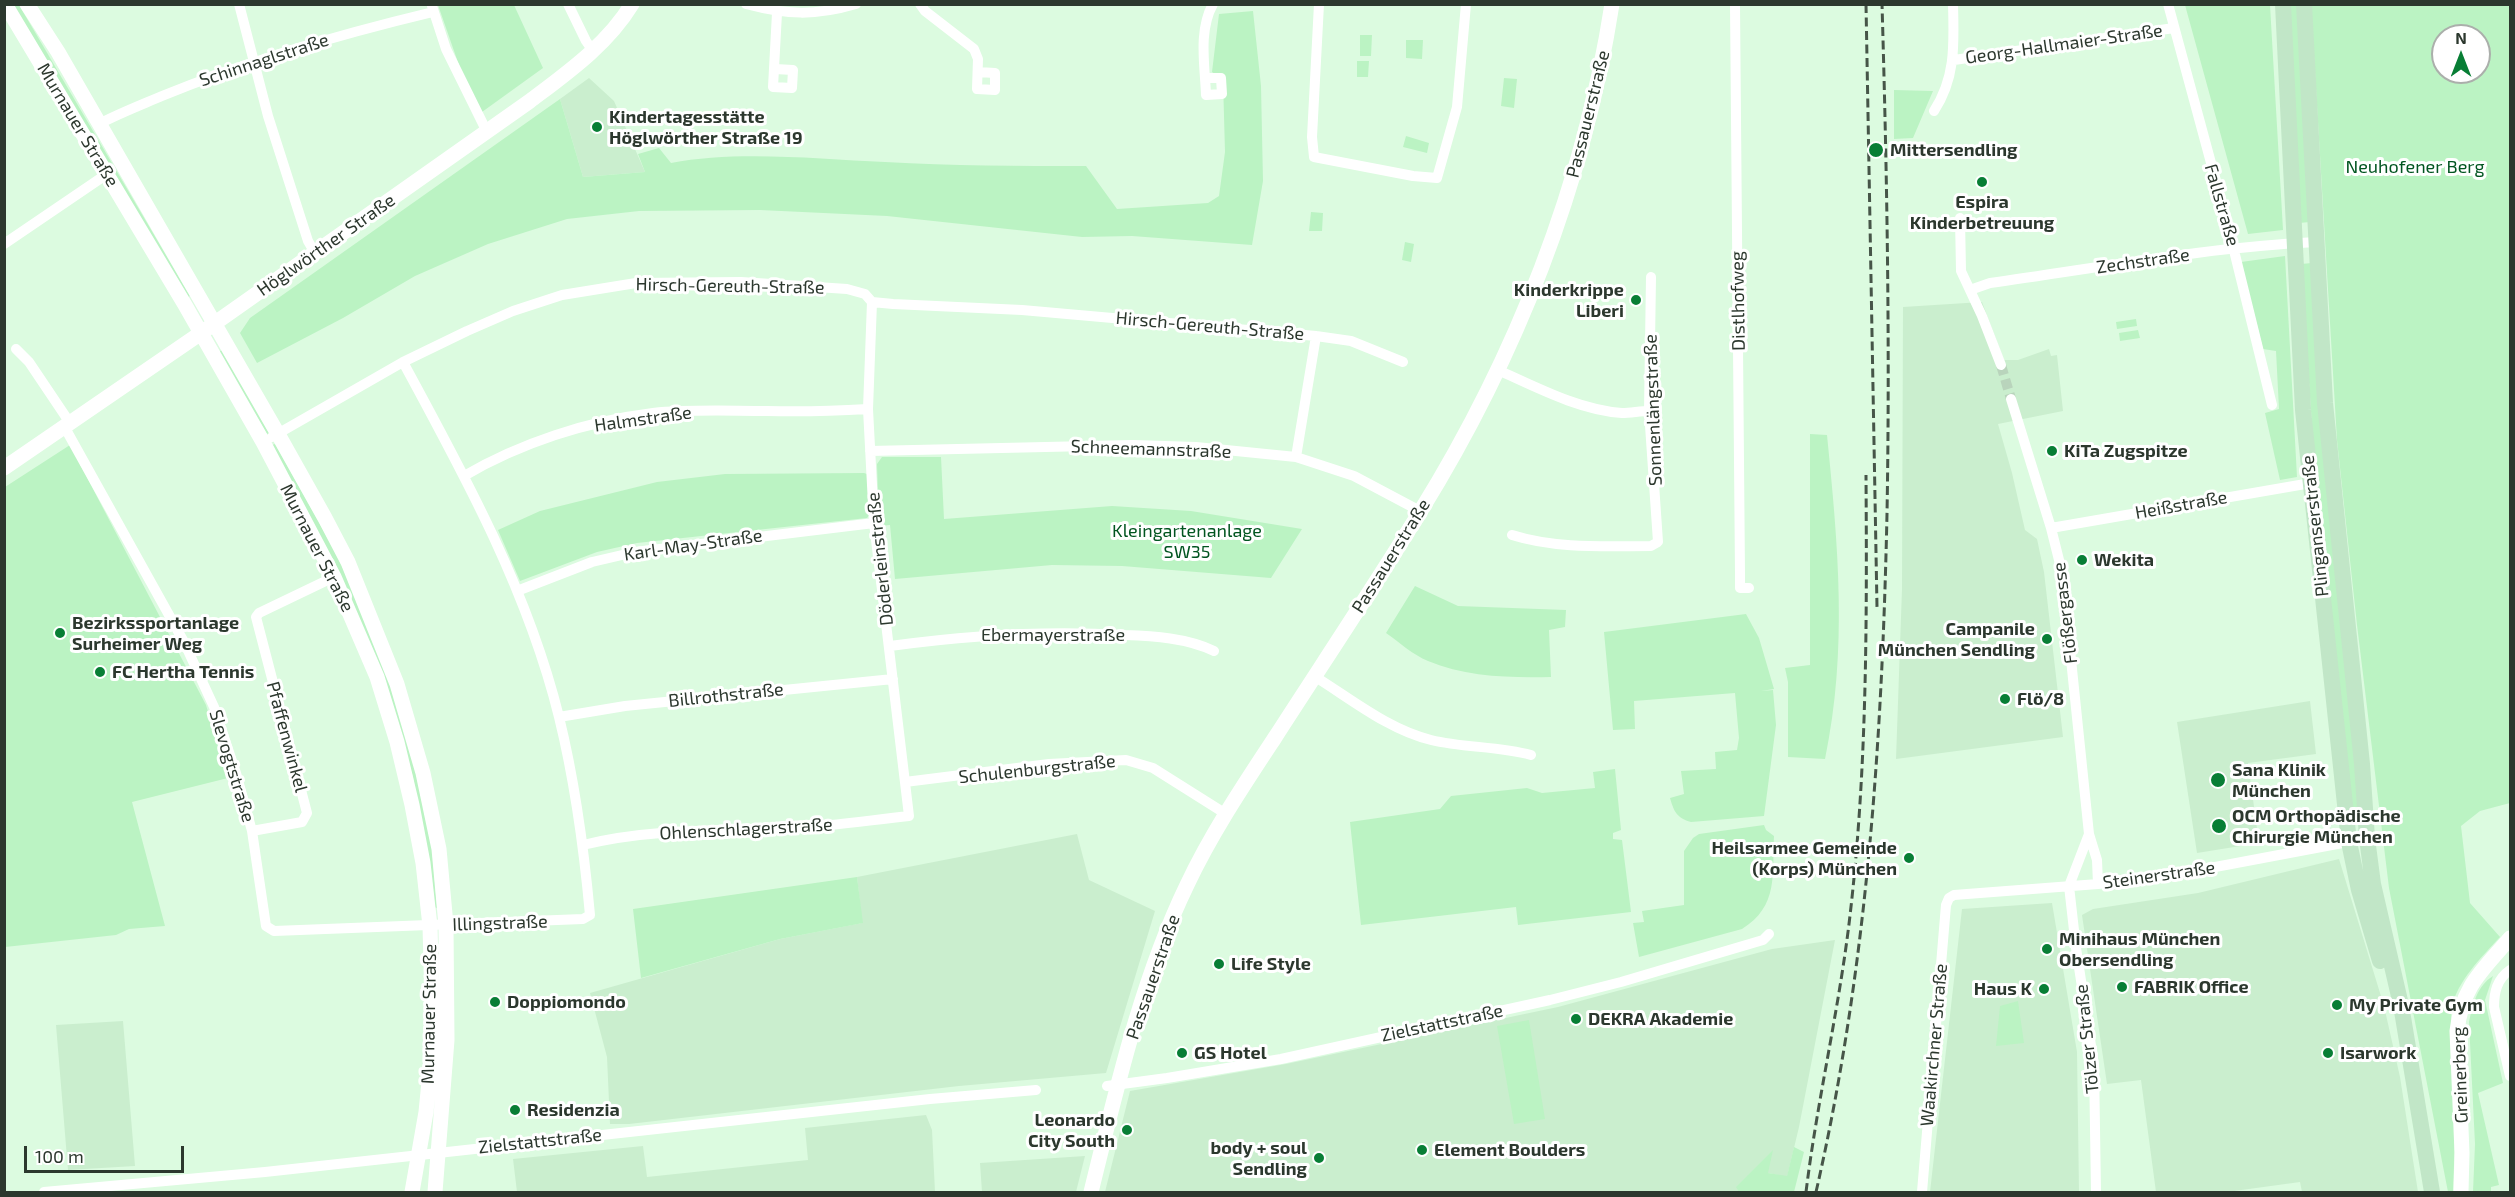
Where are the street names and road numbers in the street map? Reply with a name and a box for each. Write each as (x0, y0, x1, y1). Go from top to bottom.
street label: Georg-Hallmaier-Straße (1964, 19, 2164, 69)
street label: Schinnaglstraße (197, 29, 331, 91)
street label: Passauerstraße (1562, 48, 1614, 180)
street label: Murnauer Straße (33, 59, 123, 191)
street label: Fallstraße (2200, 161, 2244, 249)
street label: Höglwörther Straße (253, 189, 399, 301)
street label: Zechstraße (2095, 244, 2191, 278)
street label: Distlhofweg (1726, 251, 1750, 351)
street label: Hirsch-Gereuth-Straße (635, 274, 825, 298)
street label: Hirsch-Gereuth-Straße (1115, 307, 1305, 345)
street label: Sonnenlängstraße (1640, 334, 1666, 486)
street label: Halmstraße (593, 401, 693, 437)
street label: Schneemannstraße (1070, 435, 1232, 463)
street label: Plinganserstraße (2297, 454, 2333, 598)
street label: Murnauer Straße (275, 480, 359, 616)
street label: Heißstraße (2133, 486, 2229, 524)
street label: Döderleinstraße (862, 491, 898, 627)
street label: Passauerstraße (1347, 495, 1435, 617)
street label: Karl-May-Straße (622, 525, 764, 565)
street label: Flößergasse (2048, 561, 2082, 665)
street label: Ebermayerstraße (981, 624, 1125, 646)
street label: Billrothstraße (667, 678, 785, 712)
street label: Pfaffenwinkel (262, 679, 312, 795)
street label: Slevogtstraße (205, 707, 259, 825)
street label: Schulenburgstraße (957, 750, 1117, 788)
street label: Ohlenschlagerstraße (659, 814, 833, 844)
street label: Steinerstraße (2101, 856, 2217, 894)
street label: Illingstraße (452, 911, 548, 935)
street label: Passauerstraße (1122, 912, 1184, 1042)
street label: Murnauer Straße (417, 944, 441, 1084)
street label: Waakirchner Straße (1916, 963, 1952, 1127)
street label: Tölzer Straße (2071, 983, 2103, 1095)
street label: Zielstattstraße (1379, 1000, 1505, 1046)
street label: Greinerberg (2448, 1026, 2472, 1124)
street label: Zielstattstraße (477, 1124, 603, 1158)

